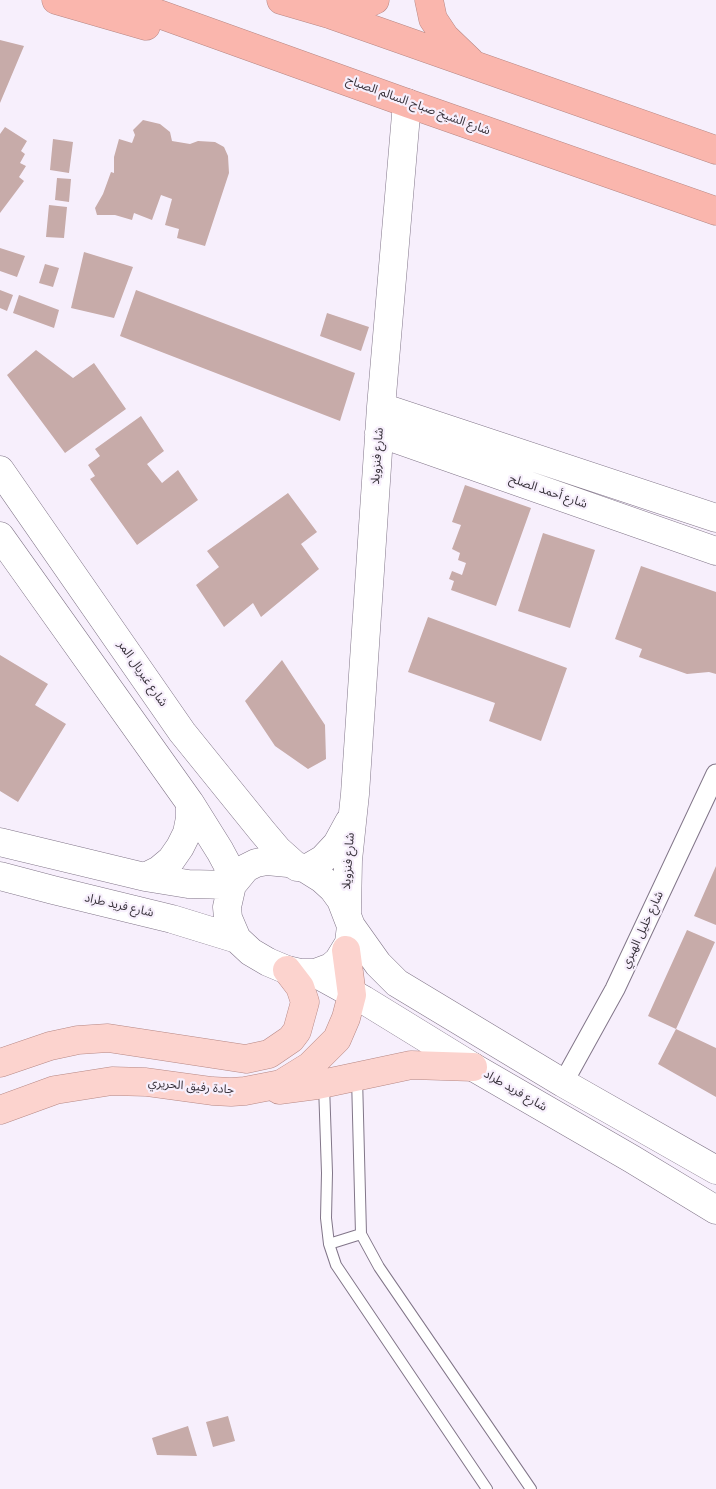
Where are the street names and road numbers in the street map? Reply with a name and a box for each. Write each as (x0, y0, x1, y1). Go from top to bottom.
street label: شارع الشيخ صباح السالم الصباح (344, 73, 492, 139)
street label: شارع فنزويلا (369, 427, 387, 485)
street label: شارع أحمد الصلح (507, 472, 589, 512)
street label: شارع غبريال المر (114, 638, 170, 710)
street label: شارع فنزويلا (340, 832, 358, 890)
street label: شارع خليل الهبري (619, 889, 667, 971)
street label: شارع فريد طراد (83, 891, 155, 921)
street label: شارع فريد طراد (481, 1067, 549, 1115)
street label: جادة رفيق الحريري (147, 1076, 235, 1098)

